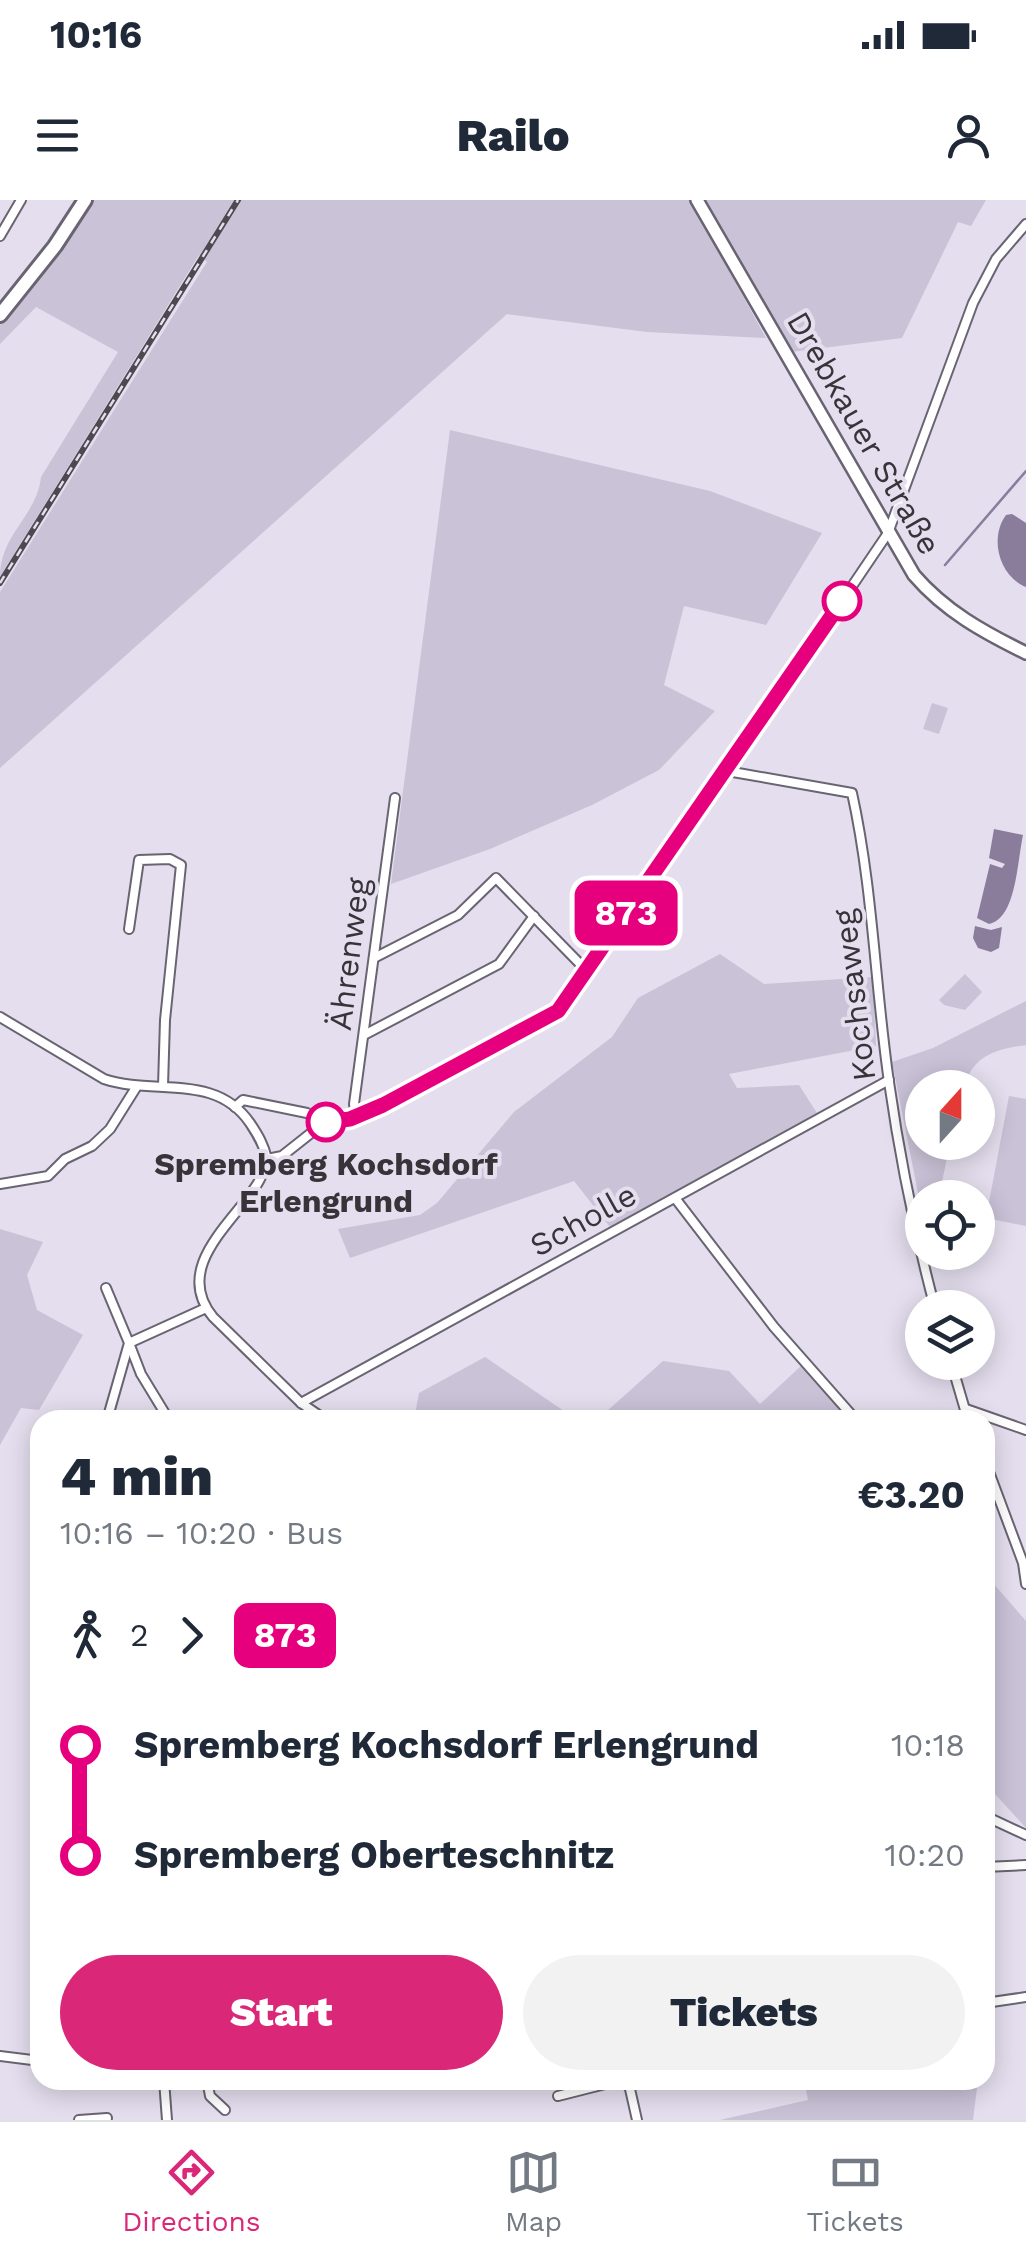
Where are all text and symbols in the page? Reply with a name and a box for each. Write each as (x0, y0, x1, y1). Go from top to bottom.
text: 10:16 (50, 13, 142, 57)
icon: menu (30, 108, 85, 163)
icon: person (941, 108, 996, 163)
text: Railo (456, 109, 570, 162)
street label: Drebkauer Straße (779, 305, 949, 561)
unlabelled marker (823, 582, 861, 620)
street label: Ährenweg (321, 875, 377, 1032)
line badge: 873 (568, 880, 684, 946)
text: 873 (595, 892, 657, 934)
street label: Kochsaweg (824, 906, 883, 1083)
north arrow (905, 1070, 995, 1160)
map controls (905, 1070, 995, 1380)
marker: Spremberg Kochsdorf Erlengrund (307, 1103, 345, 1141)
place label: Spremberg Kochsdorf Erlengrund (154, 1145, 498, 1220)
street label: Scholle (523, 1175, 643, 1265)
button: locate (905, 1180, 995, 1270)
button: layers (905, 1290, 995, 1380)
text: 4 min (60, 1444, 213, 1508)
text: €3.20 (858, 1473, 965, 1517)
text: 10:16 – 10:20 · Bus (60, 1514, 343, 1552)
icon: walk (60, 1608, 115, 1663)
icon: forward (164, 1608, 219, 1663)
text: 873 (254, 1614, 316, 1656)
text: 2 (130, 1616, 149, 1654)
text: Spremberg Kochsdorf Erlengrund (134, 1723, 759, 1767)
text: 10:18 (891, 1726, 965, 1764)
text: Spremberg Oberteschnitz (134, 1833, 614, 1877)
text: 10:20 (885, 1836, 965, 1874)
button: Start (60, 1955, 503, 2070)
button: Tickets (523, 1955, 965, 2070)
tab: Directions (122, 2145, 261, 2238)
tab: Map (505, 2145, 562, 2238)
tab: Tickets (807, 2145, 904, 2238)

